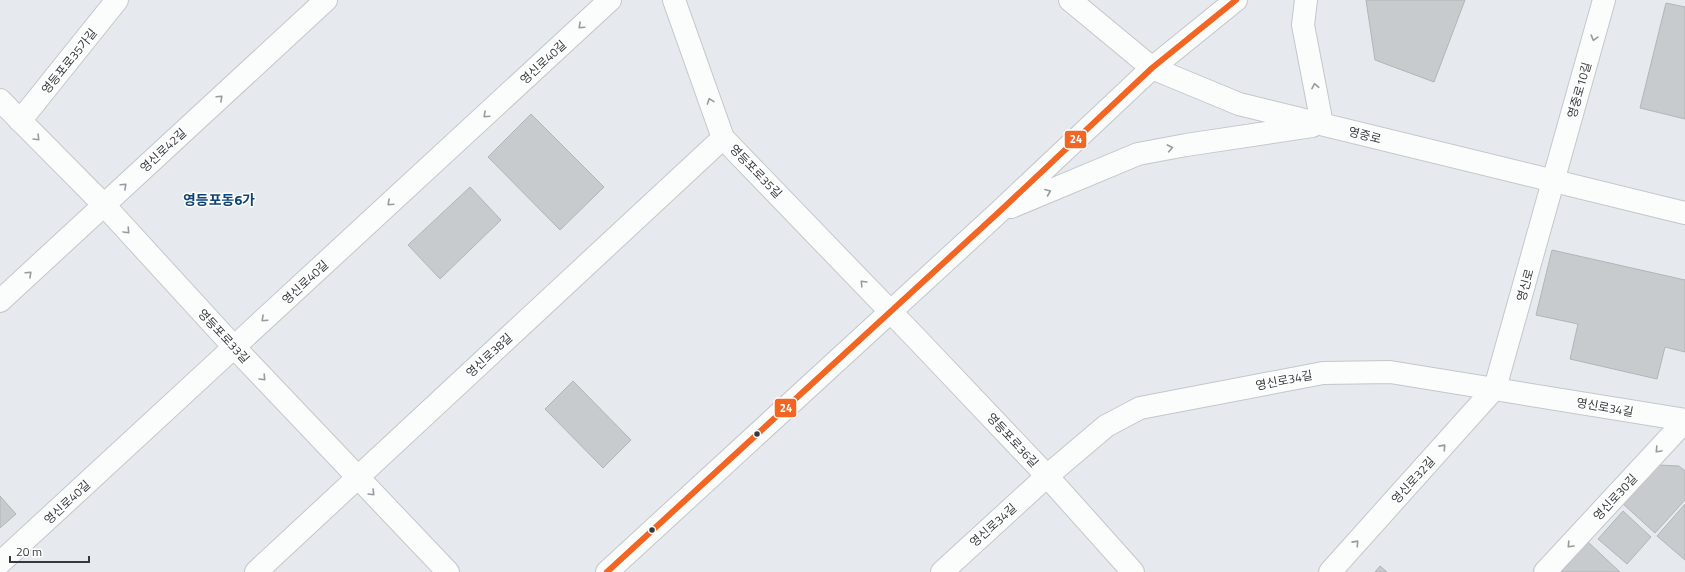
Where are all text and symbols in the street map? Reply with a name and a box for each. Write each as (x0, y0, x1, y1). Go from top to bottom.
one-way arrow (579, 22, 586, 29)
street label: 영등포로35가길 (37, 24, 101, 98)
one-way arrow (1590, 34, 1599, 41)
street label: 영신로40길 (515, 35, 571, 89)
street label: 영중로10길 (1562, 60, 1596, 120)
one-way arrow (1311, 83, 1320, 89)
one-way arrow (215, 96, 222, 103)
one-way arrow (707, 98, 715, 105)
one-way arrow (483, 110, 491, 117)
street label: 영중로 (1347, 122, 1383, 148)
street label: 영신로42길 (135, 123, 191, 177)
line badge: 24 (1064, 130, 1087, 149)
text: 24 (1070, 131, 1082, 147)
one-way arrow (32, 133, 40, 141)
street label: 영등포로35길 (725, 140, 787, 202)
one-way arrow (1167, 144, 1173, 153)
one-way arrow (119, 183, 127, 191)
one-way arrow (1044, 188, 1051, 196)
district label: 영등포동6가 (183, 189, 255, 210)
one-way arrow (388, 198, 395, 205)
one-way arrow (123, 226, 130, 234)
street label: 영신로40길 (277, 255, 333, 309)
street label: 영신로 (1511, 266, 1539, 304)
one-way arrow (24, 272, 31, 279)
one-way arrow (860, 280, 868, 288)
street label: 영등포로33길 (194, 304, 254, 368)
one-way arrow (261, 315, 269, 322)
street label: 영신로38길 (461, 328, 517, 382)
street label: 영신로34길 (1254, 365, 1314, 395)
one-way arrow (258, 373, 266, 381)
street label: 영신로34길 (1575, 393, 1635, 421)
line badge: 24 (774, 398, 797, 418)
text: 24 (780, 400, 792, 416)
street label: 영등포로36길 (983, 408, 1043, 472)
unlabelled marker (752, 429, 762, 439)
one-way arrow (1438, 444, 1445, 451)
one-way arrow (1656, 445, 1663, 453)
street label: 영신로32길 (1387, 452, 1439, 508)
street label: 영신로30길 (1588, 469, 1642, 525)
street label: 영신로40길 (39, 475, 95, 529)
one-way arrow (367, 488, 375, 496)
street label: 영신로34길 (965, 499, 1021, 551)
unlabelled marker (647, 525, 657, 535)
scale bar (10, 538, 89, 564)
one-way arrow (1351, 540, 1358, 548)
one-way arrow (1567, 540, 1575, 548)
text: 20 m (16, 542, 42, 561)

